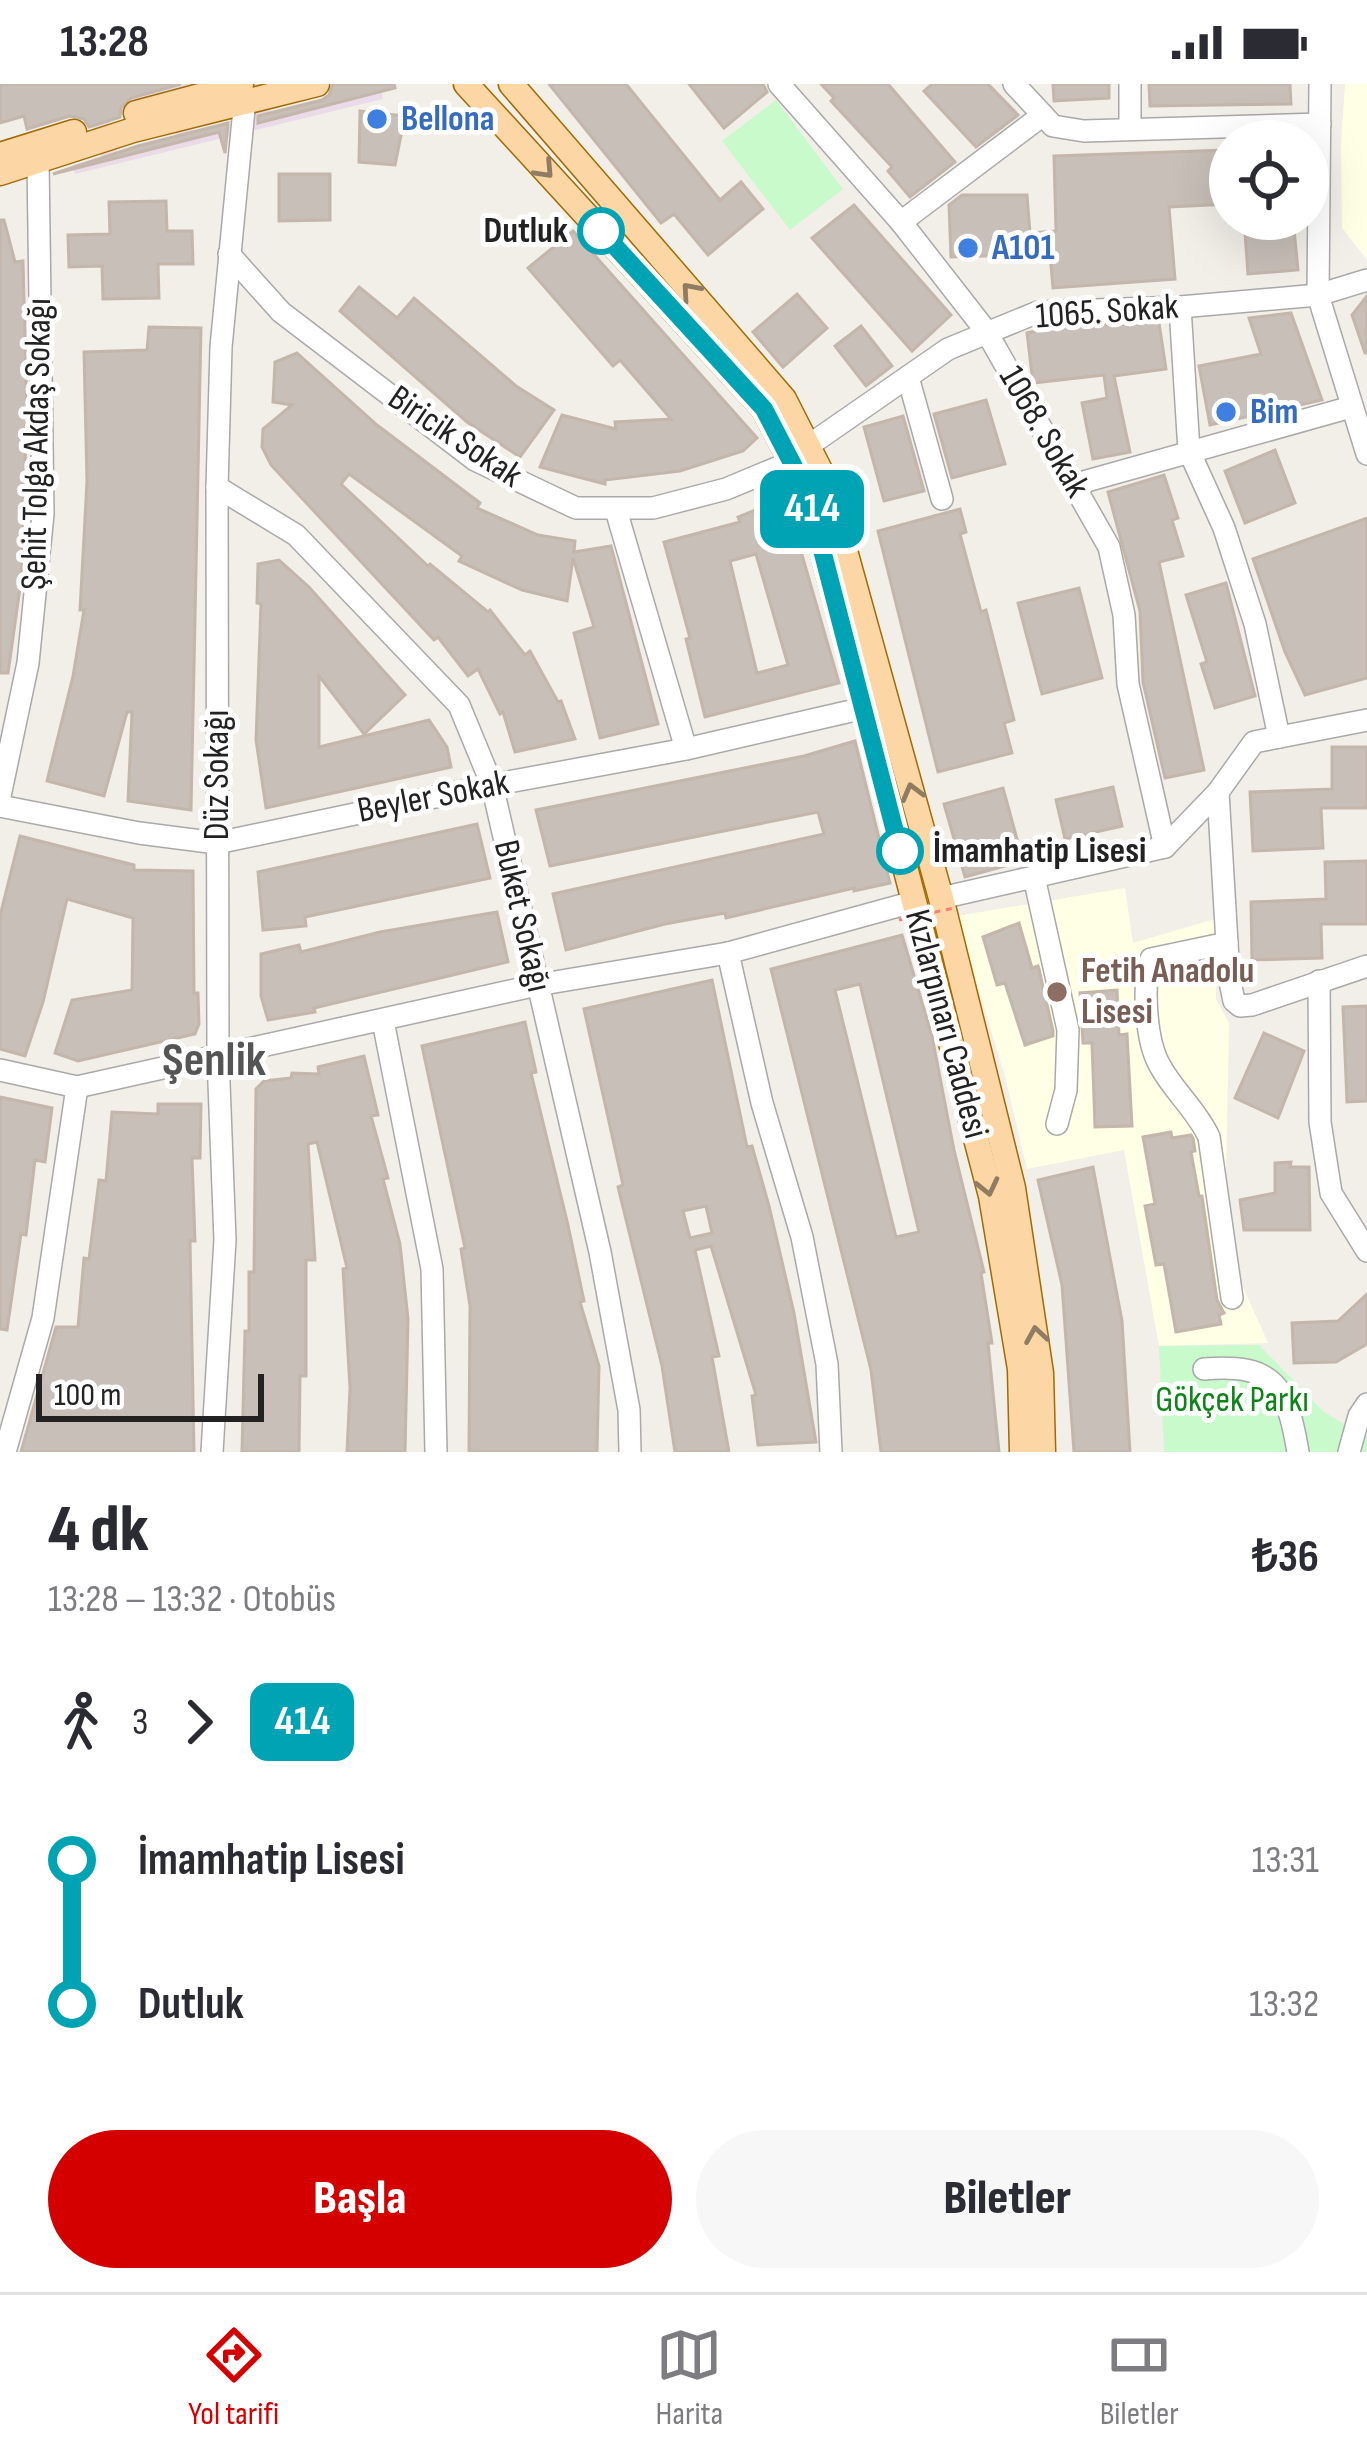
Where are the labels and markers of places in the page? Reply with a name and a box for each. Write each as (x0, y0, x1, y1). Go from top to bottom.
place label: Bellona (401, 98, 495, 141)
marker: Bellona (364, 106, 390, 132)
marker: Dutluk (579, 209, 623, 253)
place label: Dutluk (484, 210, 568, 253)
place label: A101 (991, 227, 1055, 270)
marker: A101 (955, 235, 981, 261)
place label: Bim (1250, 391, 1298, 434)
marker: Bim (1213, 399, 1239, 425)
marker: İmamhatip Lisesi (878, 829, 922, 873)
place label: İmamhatip Lisesi (933, 830, 1146, 873)
place label: Fetih Anadolu Lisesi (1081, 950, 1254, 1034)
marker: Fetih Anadolu Lisesi (1044, 979, 1070, 1005)

